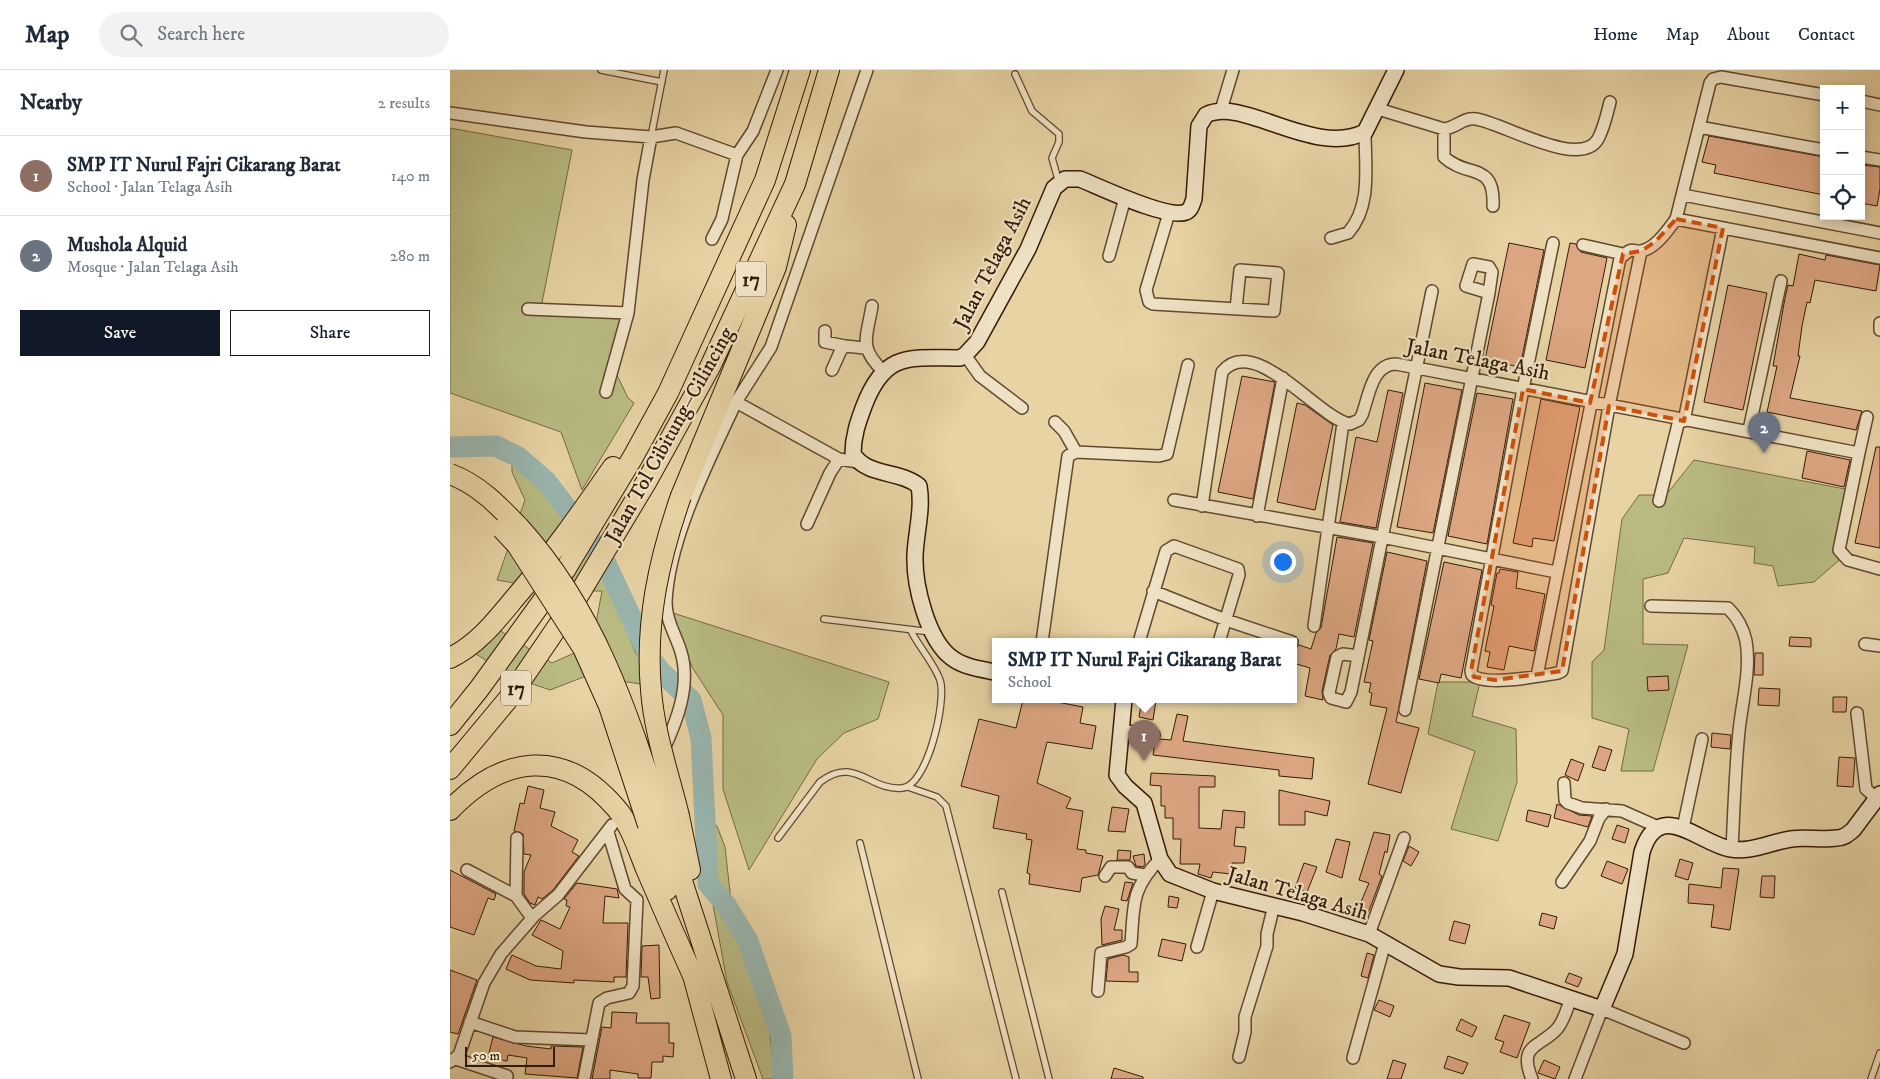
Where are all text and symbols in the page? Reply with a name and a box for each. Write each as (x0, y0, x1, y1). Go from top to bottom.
search box (99, 12, 449, 57)
text: Map (25, 20, 69, 50)
icon: search (117, 21, 145, 49)
text: Search here (157, 23, 245, 46)
text: Home (1593, 24, 1638, 46)
text: Map (1666, 24, 1699, 46)
text: About (1727, 24, 1770, 46)
text: Contact (1798, 24, 1855, 46)
map controls (1820, 85, 1865, 220)
button: + (1820, 85, 1865, 130)
text: Nearby (20, 90, 82, 116)
text: 2 results (378, 93, 430, 113)
button: − (1820, 130, 1865, 175)
text: SMP IT Nurul Fajri Cikarang Barat (67, 154, 340, 177)
text: 1 (33, 166, 39, 186)
text: 140 m (391, 166, 430, 186)
button: locate (1820, 175, 1865, 220)
text: School · Jalan Telaga Asih (67, 177, 233, 197)
street label: Jalan Telaga Asih (947, 193, 1038, 336)
text: Mushola Alquid (67, 234, 187, 257)
text: 2 (32, 246, 40, 266)
text: 280 m (390, 246, 430, 266)
text: Mosque · Jalan Telaga Asih (67, 257, 239, 277)
road number: 17 (736, 262, 766, 296)
button: Save (20, 310, 220, 356)
button: Share (230, 310, 430, 356)
street label: Jalan Tol Cibitung–Cilincing (599, 322, 741, 550)
street label: Jalan Telaga Asih (1402, 333, 1552, 387)
pin: 2 (1748, 412, 1780, 453)
your location (1270, 549, 1296, 575)
popup (992, 638, 1297, 703)
text: SMP IT Nurul Fajri Cikarang Barat (1008, 649, 1281, 672)
road number: 17 (501, 670, 531, 706)
text: School (1008, 672, 1052, 692)
pin: 1 (1128, 720, 1160, 761)
street label: Jalan Telaga Asih (1222, 861, 1371, 927)
scale bar (465, 1044, 555, 1067)
text: 50 m (472, 1047, 500, 1065)

